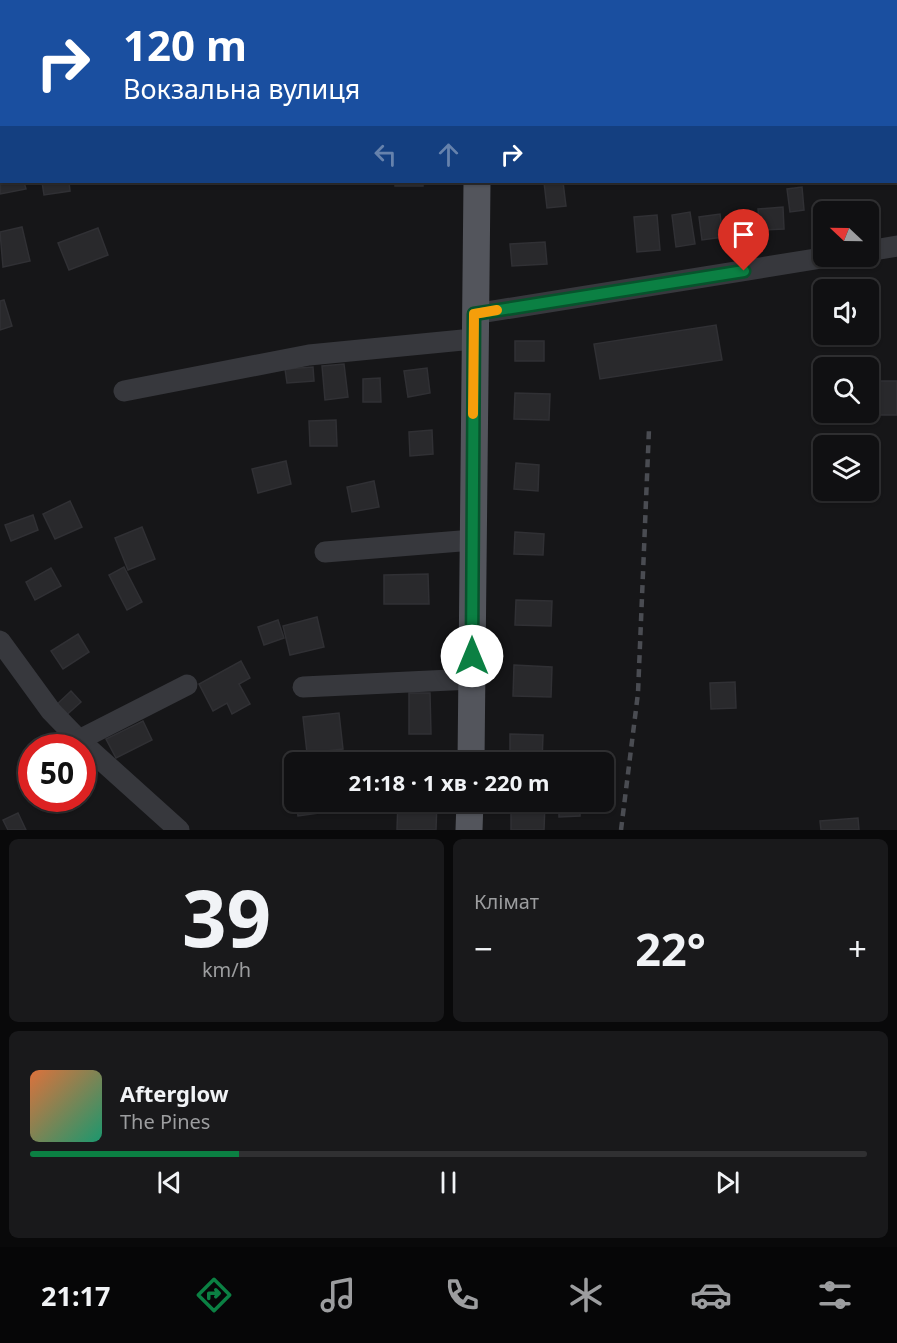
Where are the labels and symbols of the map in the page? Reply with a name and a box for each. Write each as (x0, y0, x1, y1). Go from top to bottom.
north arrow (813, 201, 879, 267)
pin (718, 209, 769, 271)
position arrow (440, 624, 504, 688)
speed limit sign: 50 (18, 734, 96, 812)

